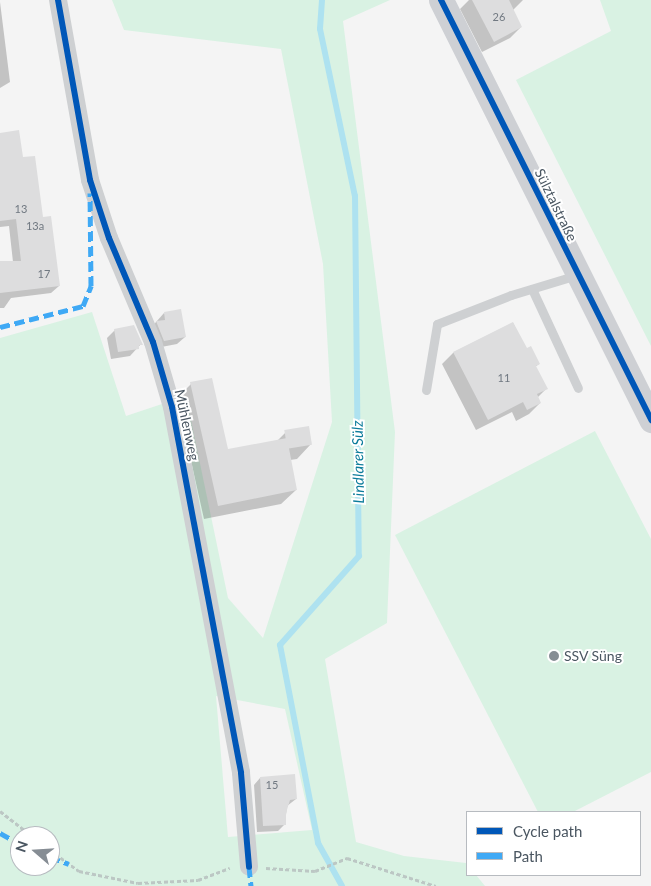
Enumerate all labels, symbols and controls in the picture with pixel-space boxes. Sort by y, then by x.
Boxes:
house number: 26 [493,10,505,24]
street label: Sülztalstraße [531,166,581,244]
house number: 13 [15,202,27,216]
house number: 13a [26,219,44,233]
house number: 17 [38,267,50,281]
house number: 11 [498,371,510,385]
street label: Mühlenweg [171,388,203,462]
water label: Lindlarer Sülz [348,420,368,504]
place label: SSV Süng [564,648,622,664]
marker: SSV Süng [548,650,560,662]
house number: 15 [266,778,278,792]
legend [466,811,641,876]
text: Cycle path [513,822,582,840]
north arrow [10,826,60,876]
text: N [11,838,31,854]
text: Path [513,847,543,865]

